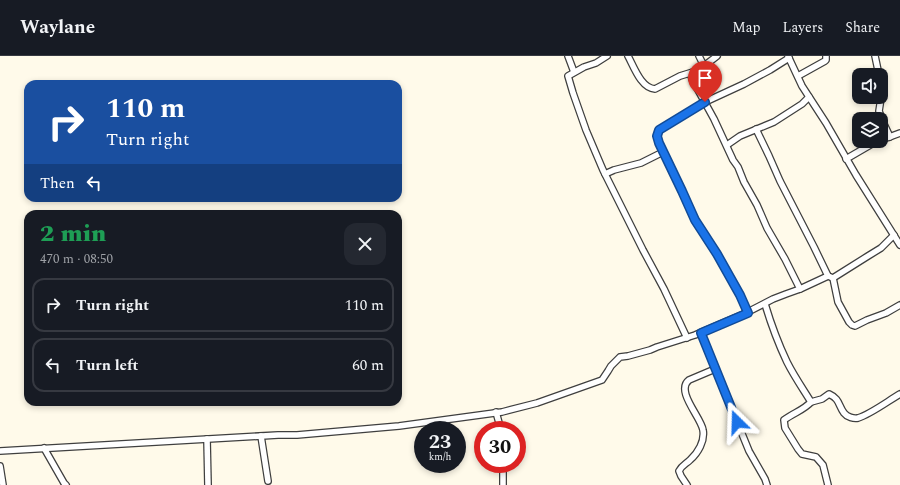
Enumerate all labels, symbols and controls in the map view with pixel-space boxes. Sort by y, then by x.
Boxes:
text: Waylane [20,13,95,42]
text: Map [732,17,761,38]
text: Layers [783,17,823,38]
text: Share [845,17,880,38]
pin [688,61,722,102]
icon: arrive [694,67,716,89]
map controls [852,68,888,148]
button: sound [852,68,888,104]
text: 110 m [106,87,185,130]
icon: right [40,96,92,148]
button: layers [852,112,888,148]
text: Turn right [106,126,189,153]
text: Then [40,172,75,195]
icon: left [83,172,105,194]
text: 2 min [40,216,106,252]
button: close [344,223,386,265]
text: 470 m · 08:50 [40,249,113,269]
icon: right [42,294,64,316]
text: Turn right [76,294,149,317]
text: 110 m [345,294,384,317]
icon: left [42,354,64,376]
text: Turn left [76,354,138,377]
text: 60 m [352,354,384,377]
position arrow [716,401,758,443]
speed limit sign: 30 [474,421,526,473]
text: 23 [429,427,451,457]
text: km/h [429,449,451,465]

